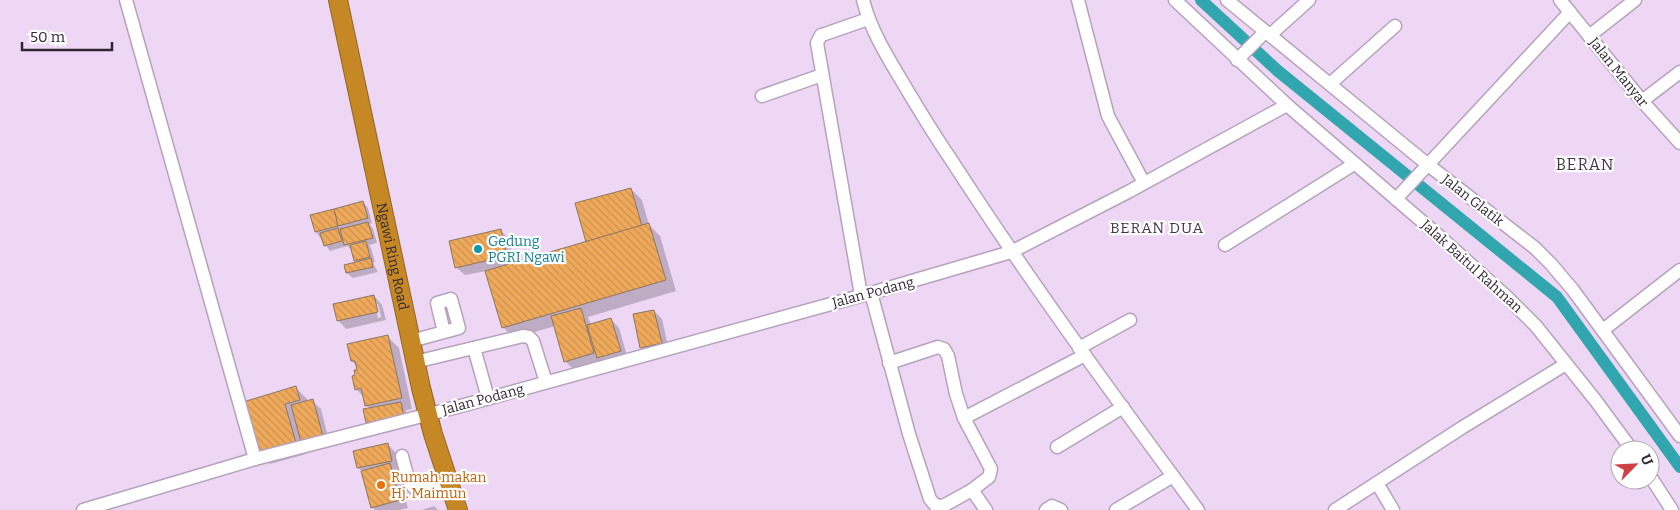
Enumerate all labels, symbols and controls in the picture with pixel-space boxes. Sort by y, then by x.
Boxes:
scale bar [22,20,112,52]
text: 50 m [30,28,66,46]
street label: Jalan Manyar [1585,33,1652,110]
district label: BERAN [1556,155,1614,174]
street label: Jalan Glatik [1438,170,1507,230]
street label: Ngawi Ring Road [373,201,412,312]
street label: Jalak Baitul Rahman [1417,216,1526,316]
district label: BERAN DUA [1110,219,1204,237]
place label: Gedung PGRI Ngawi [488,233,565,266]
marker: Gedung PGRI Ngawi [472,243,484,255]
street label: Jalan Podang [830,273,916,312]
street label: Jalan Podang [440,380,526,419]
north arrow [1610,440,1660,490]
text: U [1637,452,1657,469]
place label: Rumah makan Hj. Maimun [391,469,486,502]
marker: Rumah makan Hj. Maimun [375,479,387,491]

